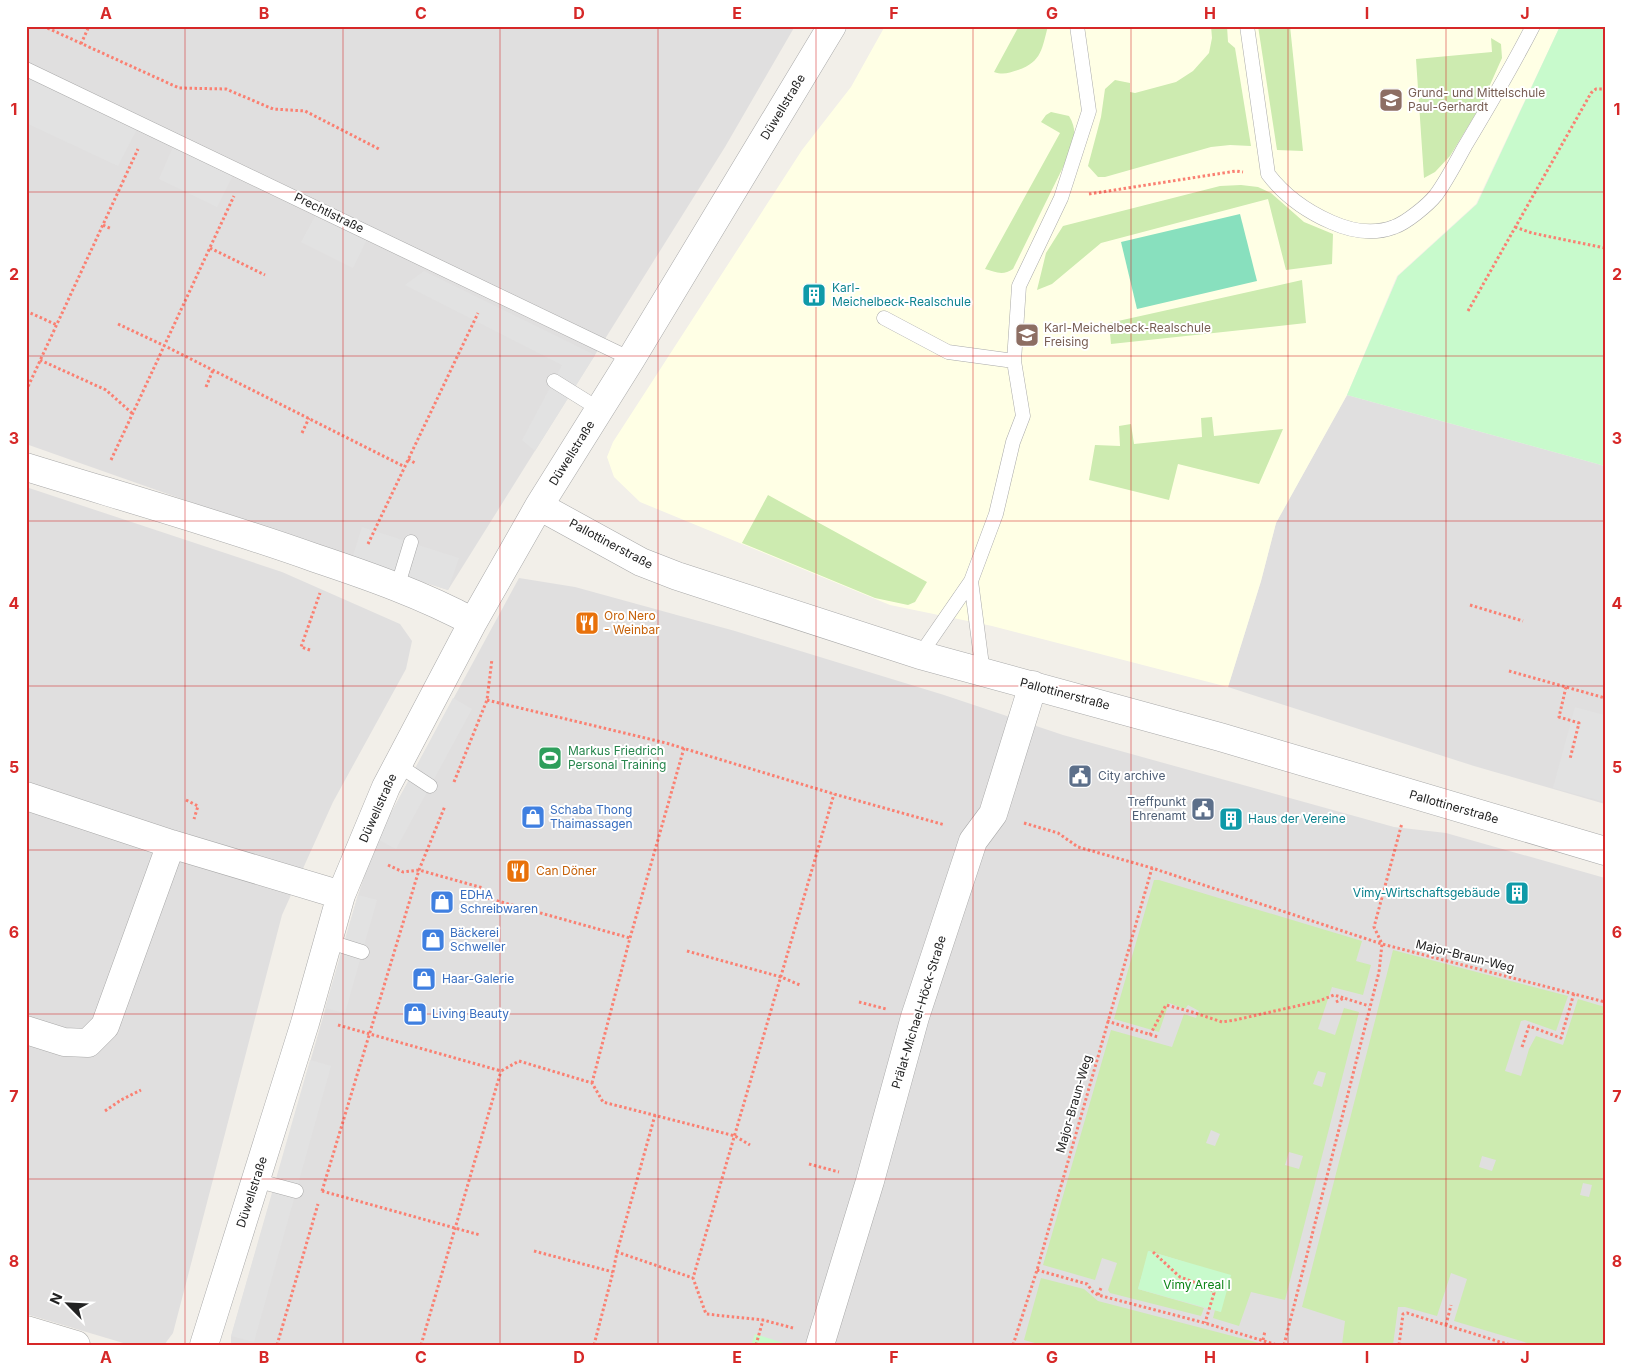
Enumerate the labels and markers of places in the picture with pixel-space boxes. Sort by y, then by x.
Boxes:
place label: Grund- und Mittelschule Paul-Gerhardt [1408,85,1545,114]
school or university icon: Grund- und Mittelschule Paul-Gerhardt [1378,87,1404,113]
place label: Karl- Meichelbeck-Realschule [832,280,971,309]
building icon: Karl- Meichelbeck-Realschule [801,282,827,308]
place label: Karl-Meichelbeck-Realschule Freising [1044,320,1211,349]
school or university icon: Karl-Meichelbeck-Realschule Freising [1014,322,1040,348]
place label: Oro Nero - Weinbar [604,608,660,637]
restaurant icon: Oro Nero - Weinbar [574,610,600,636]
place label: Markus Friedrich Personal Training [568,743,666,772]
sports icon: Markus Friedrich Personal Training [537,745,563,771]
public building icon: City archive [1067,763,1093,789]
place label: City archive [1098,768,1165,783]
place label: Treffpunkt Ehrenamt [1127,794,1186,823]
public building icon: Treffpunkt Ehrenamt [1190,796,1216,822]
place label: Schaba Thong Thaimassagen [550,802,633,831]
shop icon: Schaba Thong Thaimassagen [520,804,546,830]
building icon: Haus der Vereine [1218,806,1244,832]
place label: Haus der Vereine [1248,811,1346,826]
restaurant icon: Can Döner [505,858,531,884]
place label: Can Döner [536,863,597,878]
building icon: Vimy-Wirtschaftsgebäude [1504,880,1530,906]
place label: Vimy-Wirtschaftsgebäude [1353,885,1500,900]
place label: EDHA Schreibwaren [460,887,538,916]
shop icon: EDHA Schreibwaren [429,889,455,915]
place label: Bäckerei Schweller [450,925,506,954]
shop icon: Bäckerei Schweller [420,927,446,953]
shop icon: Haar-Galerie [411,966,437,992]
place label: Haar-Galerie [442,971,514,986]
shop icon: Living Beauty [402,1001,428,1027]
place label: Living Beauty [432,1006,509,1021]

